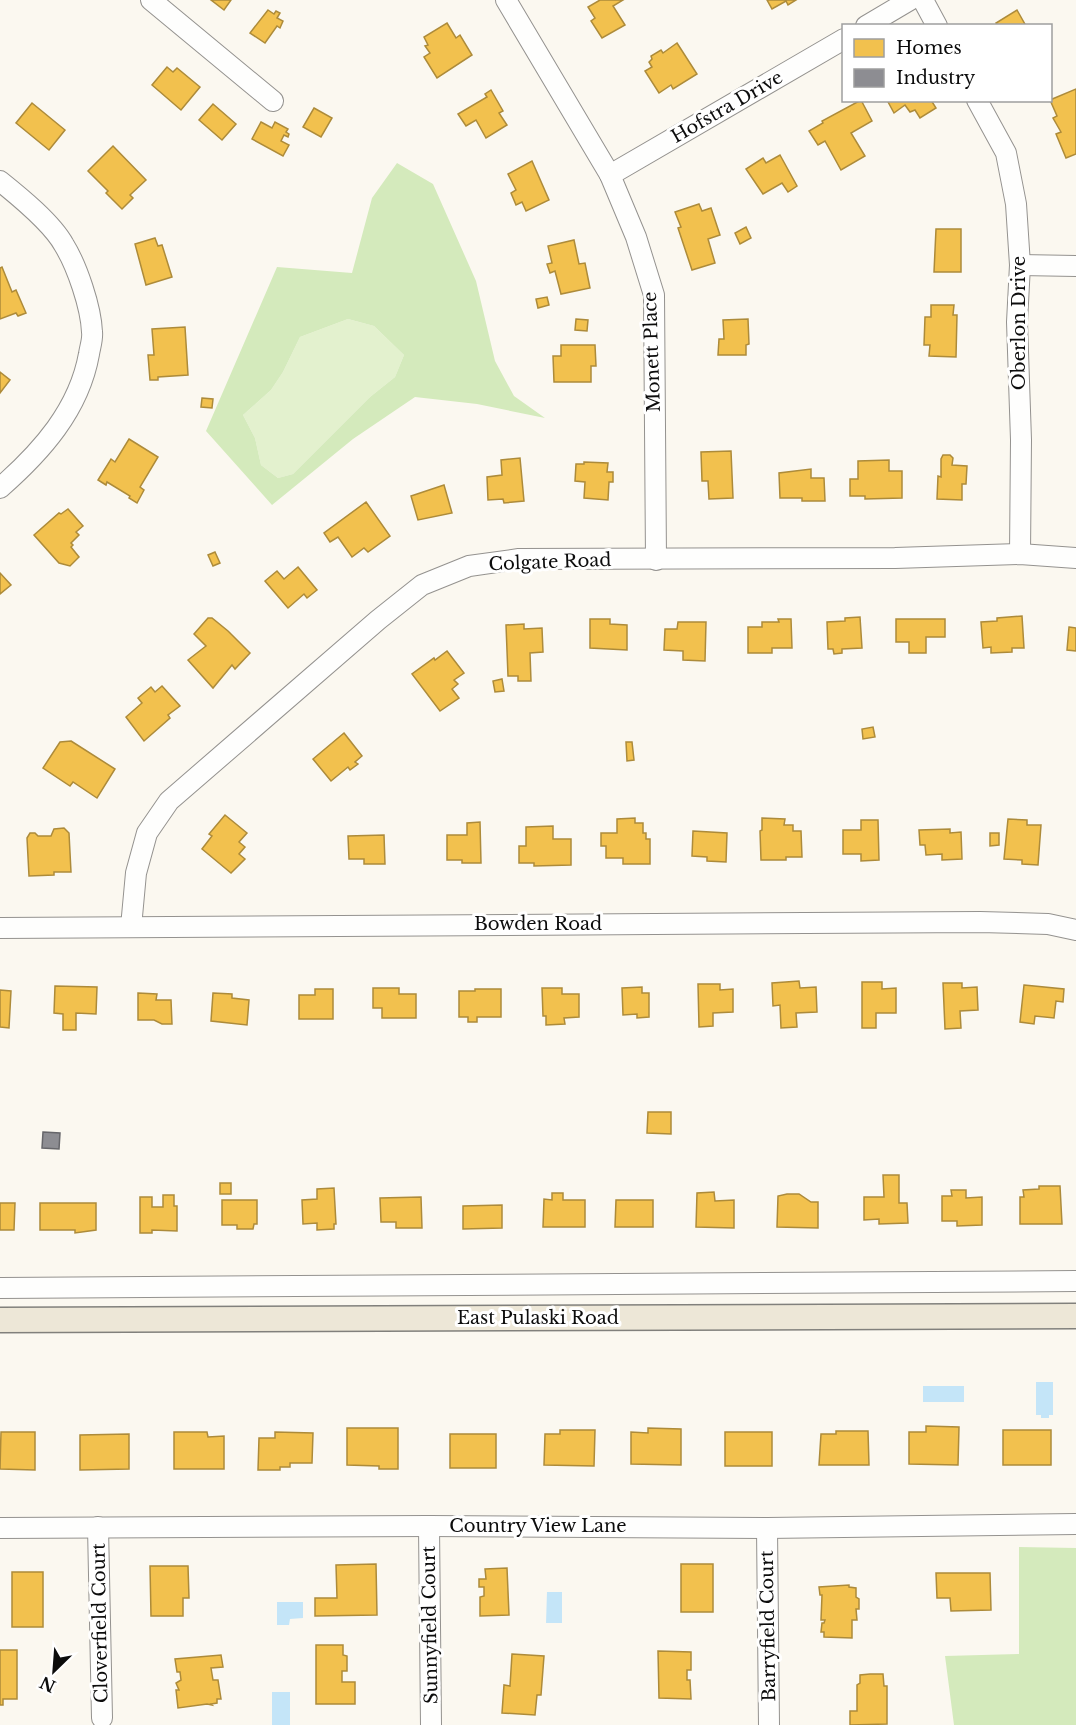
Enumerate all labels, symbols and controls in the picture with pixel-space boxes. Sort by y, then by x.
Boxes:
legend [842,24,1052,102]
text: Homes [896,37,962,59]
street label: Hofstra Drive [667,66,787,148]
text: Industry [896,67,976,89]
street label: Oberlon Drive [1008,256,1030,390]
street label: Monett Place [639,291,665,413]
street label: Colgate Road [488,549,612,575]
street label: Bowden Road [474,913,602,935]
street label: East Pulaski Road [457,1307,619,1329]
street label: Country View Lane [449,1515,627,1537]
street label: Cloverfield Court [88,1543,112,1703]
street label: Sunnyfield Court [418,1545,442,1704]
street label: Barryfield Court [756,1550,780,1702]
north arrow [24,1641,84,1701]
text: N [37,1672,59,1697]

